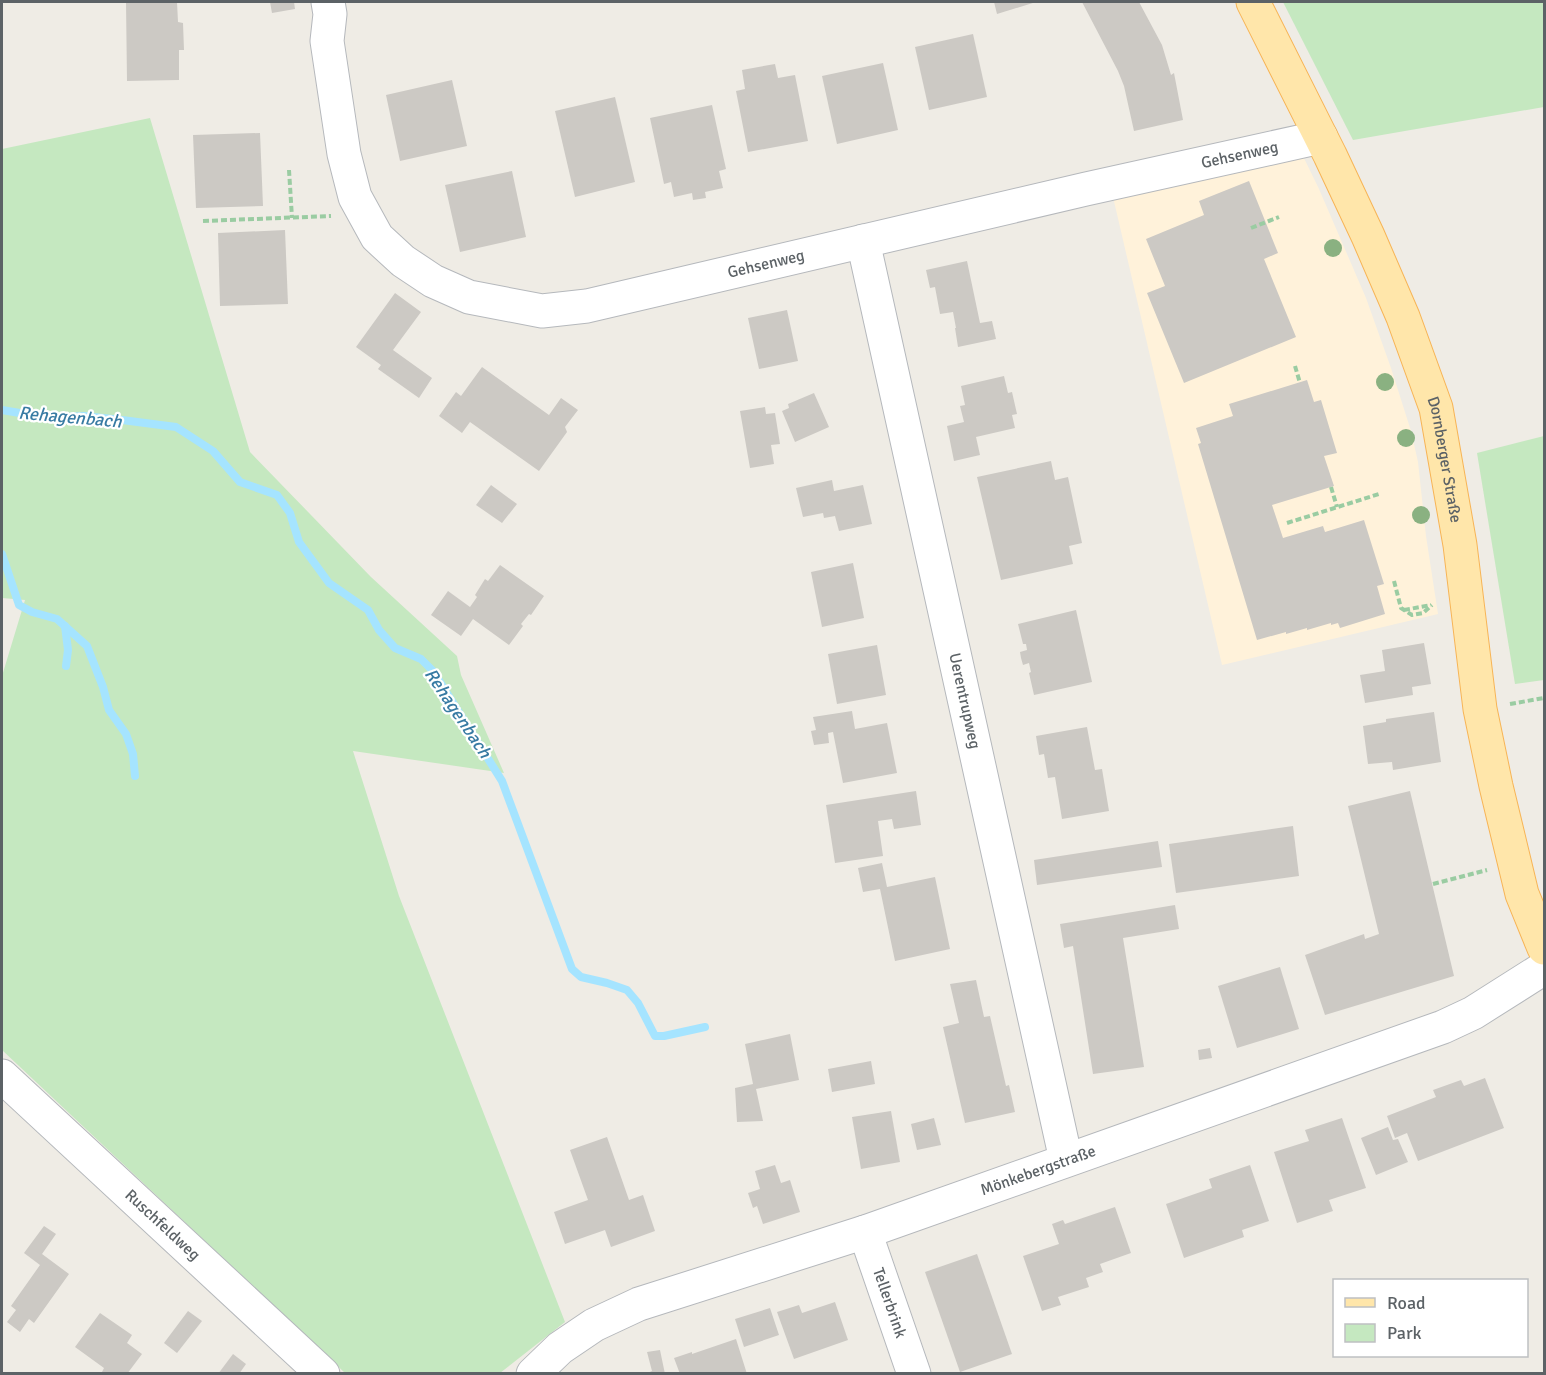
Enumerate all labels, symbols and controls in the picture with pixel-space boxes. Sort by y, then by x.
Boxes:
street label: Gehsenweg [1199,137,1280,173]
street label: Gehsenweg [726,245,806,283]
street label: Dornberger Straße [1423,394,1466,524]
water label: Rehagenbach [17,402,124,433]
street label: Uerentrupweg [944,651,985,751]
water label: Rehagenbach [420,664,497,763]
street label: Mönkebergstraße [978,1141,1098,1200]
street label: Ruschfeldweg [121,1185,204,1265]
street label: Tellerbrink [868,1265,911,1341]
legend [1333,1279,1528,1357]
text: Road [1387,1292,1426,1314]
text: Park [1387,1322,1422,1344]

